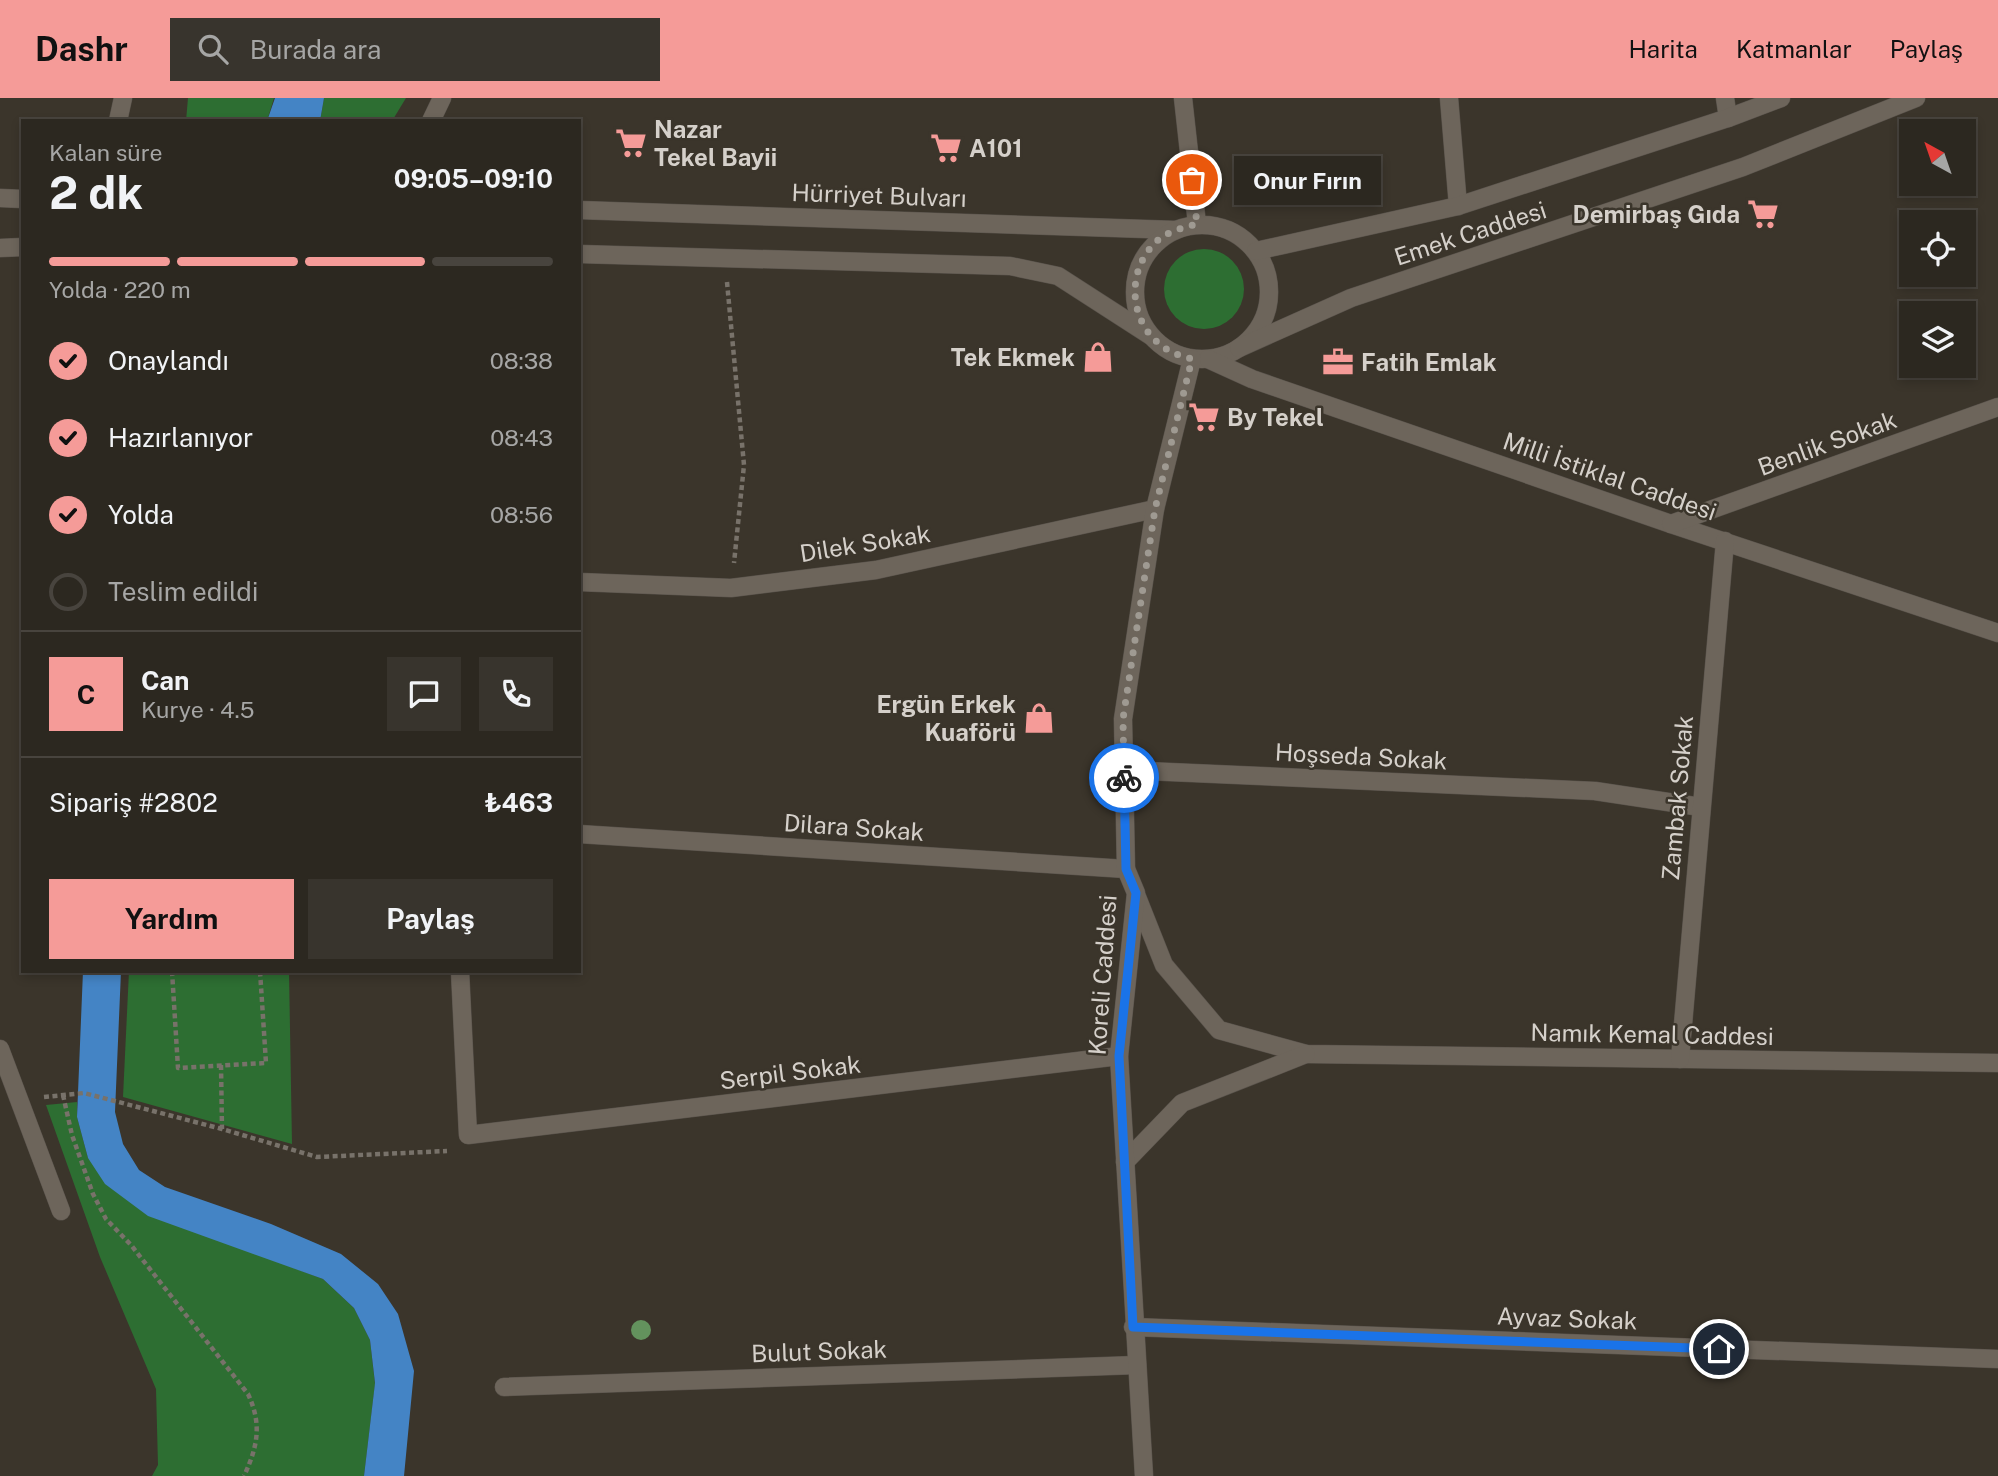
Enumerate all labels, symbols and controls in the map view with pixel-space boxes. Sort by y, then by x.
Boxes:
search box [170,18,660,81]
text: Dashr [35,30,128,68]
icon: search [194,30,232,68]
text: Burada ara [250,34,381,65]
text: Harita [1629,35,1698,63]
text: Katmanlar [1736,35,1852,63]
text: Paylaş [1890,35,1963,63]
place label: Nazar Tekel Bayii [654,115,777,171]
north arrow [1899,119,1976,196]
map controls [1899,119,1976,378]
supermarket icon: Nazar Tekel Bayii [614,126,648,160]
supermarket icon: A101 [929,131,963,165]
place label: A101 [969,134,1022,162]
text: Kalan süre [49,139,163,166]
pin [1162,150,1222,210]
callout: Onur Fırın [1234,155,1381,204]
icon: bag [1173,161,1211,199]
text: 09:05–09:10 [394,163,553,194]
text: 2 dk [49,165,143,219]
text: Onur Fırın [1253,167,1362,194]
street label: Hürriyet Bulvarı [791,178,967,212]
street label: Emek Caddesi [1391,195,1549,271]
supermarket icon: Demirbaş Gıda [1746,197,1780,231]
place label: Demirbaş Gıda [1572,200,1740,229]
button: locate [1899,210,1976,287]
text: Yolda · 220 m [49,276,191,303]
button: layers [1899,301,1976,378]
shop icon: Tek Ekmek [1081,340,1115,374]
icon: check [49,342,87,380]
place label: Tek Ekmek [951,343,1075,371]
text: Onaylandı [108,345,229,376]
office icon: Fatih Emlak [1321,345,1355,379]
text: 08:38 [490,347,553,374]
place label: Fatih Emlak [1361,348,1497,376]
supermarket icon: By Tekel [1187,400,1221,434]
place label: By Tekel [1227,403,1324,431]
street label: Benlik Sokak [1754,405,1900,481]
icon: check [49,419,87,457]
text: Hazırlanıyor [108,422,253,453]
text: 08:43 [490,424,553,451]
street label: Milli İstiklal Caddesi [1500,426,1720,526]
icon: check [49,496,87,534]
text: Yolda [108,499,174,530]
text: 08:56 [490,501,553,528]
street label: Dilek Sokak [798,519,932,567]
text: Teslim edildi [108,576,258,607]
button: chat [387,657,461,731]
button: phone [479,657,553,731]
text: Can [141,665,189,696]
text: C [77,679,95,710]
place label: Ergün Erkek Kuaförü [876,690,1016,746]
text: Kurye · 4.5 [141,696,254,723]
shop icon: Ergün Erkek Kuaförü [1022,701,1056,735]
street label: Zambak Sokak [1656,714,1698,882]
street label: Hoşseda Sokak [1274,738,1448,774]
courier [1089,743,1159,813]
icon: bike [1105,759,1143,797]
text: Sipariş #2802 [49,787,218,818]
text: ₺463 [485,787,553,818]
street label: Dilara Sokak [783,808,925,846]
button: Yardım [49,879,294,959]
button: Paylaş [308,879,553,959]
street label: Koreli Caddesi [1082,894,1122,1056]
street label: Namık Kemal Caddesi [1530,1018,1774,1050]
street label: Serpil Sokak [718,1049,862,1095]
street label: Ayvaz Sokak [1496,1302,1638,1334]
pin [1689,1319,1749,1379]
icon: home [1700,1330,1738,1368]
street label: Bulut Sokak [751,1335,887,1367]

